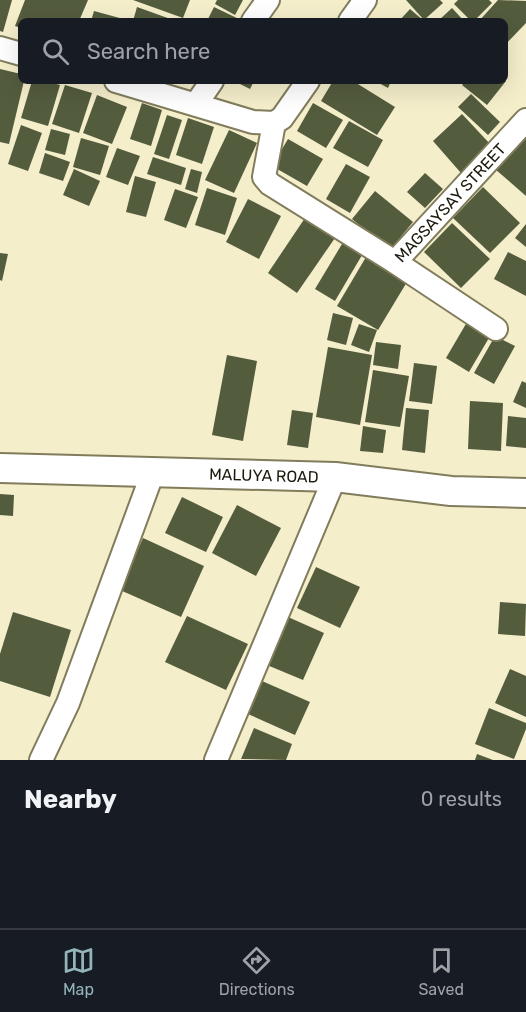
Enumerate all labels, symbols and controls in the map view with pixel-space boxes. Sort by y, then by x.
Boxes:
search box [18,18,508,84]
icon: search [39,35,72,68]
text: Search here [87,38,210,65]
street label: MAGSAYSAY STREET [390,139,509,266]
street label: MALUYA ROAD [209,464,319,486]
text: Nearby [24,784,117,815]
text: 0 results [421,787,502,811]
tab: Map [62,944,95,999]
tab: Directions [219,944,295,999]
tab: Saved [418,944,464,999]

